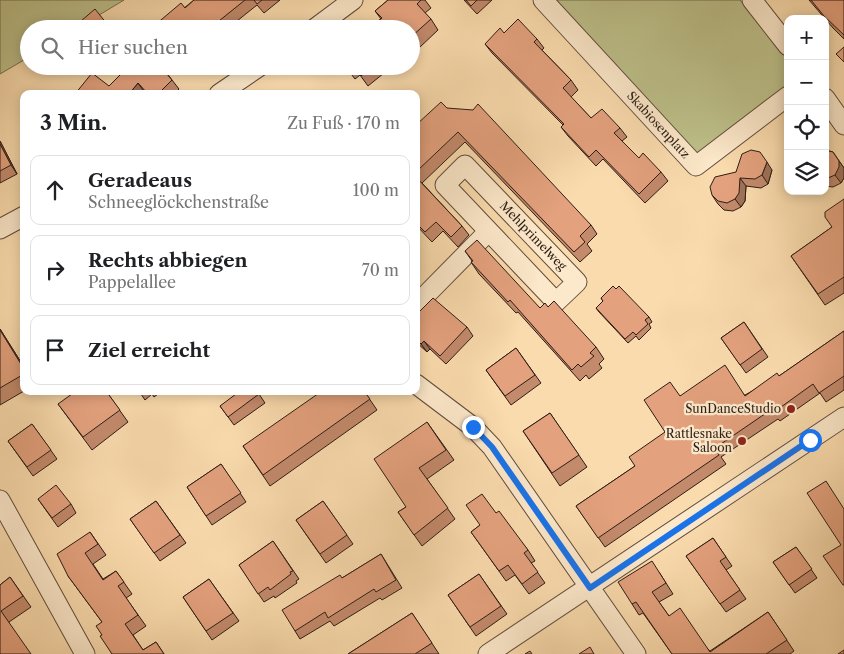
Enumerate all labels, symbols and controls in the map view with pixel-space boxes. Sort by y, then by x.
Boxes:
map controls [784,15,829,195]
button: + [784,15,829,60]
search box [20,20,420,75]
icon: search [38,34,66,62]
text: Hier suchen [78,36,188,59]
button: − [784,60,829,105]
street label: Skabiosenplatz [624,88,693,161]
button: locate [784,105,829,150]
text: 3 Min. [40,110,107,135]
text: Zu Fuß · 170 m [287,113,400,133]
button: layers [784,150,829,195]
text: Geradeaus [88,169,192,192]
icon: ahead [41,176,69,204]
text: 100 m [353,180,399,200]
text: Schneeglöckchenstraße [88,192,269,212]
street label: Mehlprimelweg [497,198,570,274]
text: Rechts abbiegen [88,249,248,272]
icon: right [41,256,69,284]
text: 70 m [362,260,399,280]
text: Pappelallee [88,272,176,292]
icon: arrive [41,336,69,364]
text: Ziel erreicht [88,339,210,362]
place label: SunDanceStudio [685,401,781,416]
marker: SunDanceStudio [785,403,797,415]
route end [462,416,485,439]
place label: Rattlesnake Saloon [666,426,732,455]
route start [799,429,822,452]
marker: Rattlesnake Saloon [736,435,748,447]

